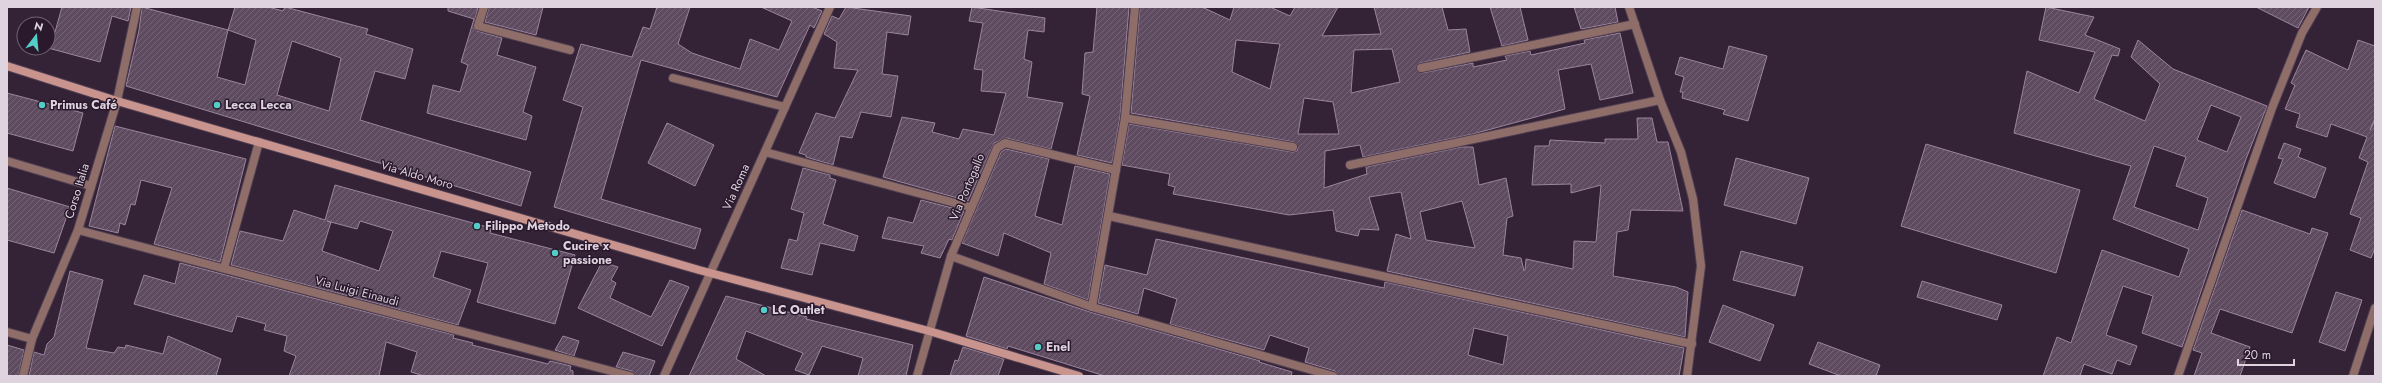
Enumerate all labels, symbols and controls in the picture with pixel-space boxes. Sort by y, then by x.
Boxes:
north arrow [16,16,56,56]
text: N [32,17,45,35]
place label: Primus Café [50,96,117,114]
place label: Lecca Lecca [225,96,292,114]
marker: Primus Café [37,100,47,110]
marker: Lecca Lecca [212,100,222,110]
street label: Via Portogallo [945,150,989,223]
street label: Via Aldo Moro [379,156,456,194]
street label: Corso Italia [60,161,94,221]
street label: Via Roma [718,161,754,213]
place label: Filippo Metodo [485,217,570,235]
marker: Filippo Metodo [472,221,482,231]
place label: Cucire x passione [563,237,612,269]
marker: Cucire x passione [550,248,560,258]
street label: Via Luigi Einaudi [313,271,401,311]
place label: LC Outlet [772,301,825,319]
marker: LC Outlet [759,305,769,315]
place label: Enel [1046,338,1070,356]
scale bar [2238,341,2294,367]
marker: Enel [1033,342,1043,352]
text: 20 m [2244,346,2271,364]

